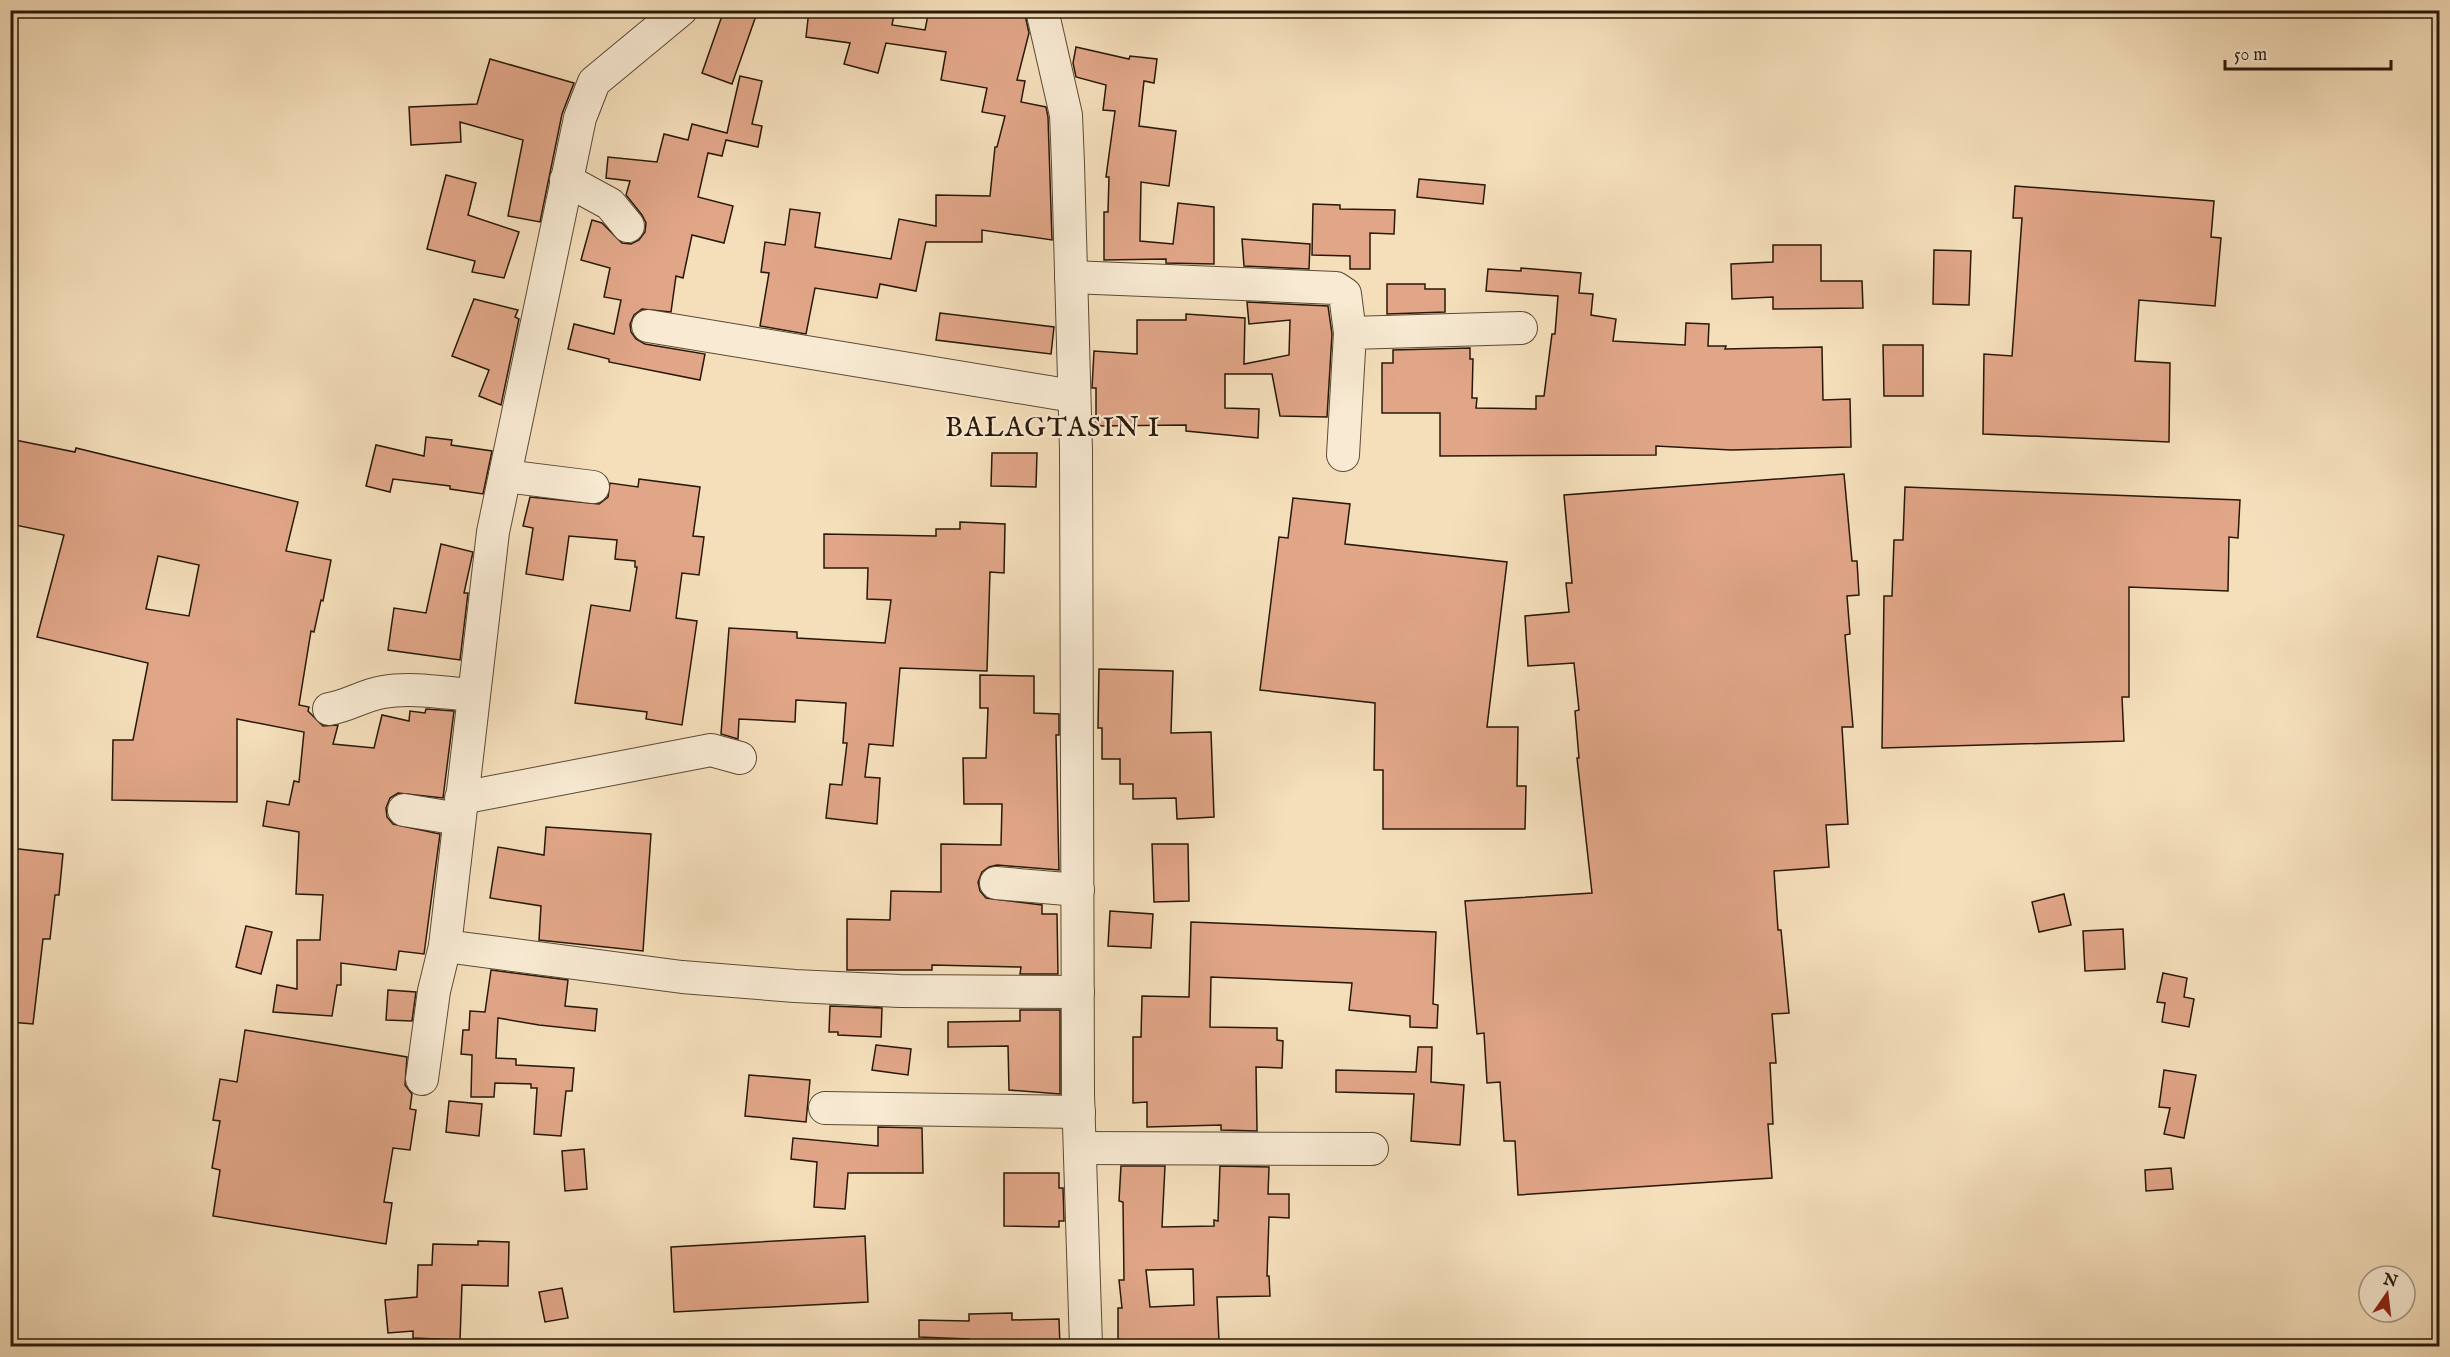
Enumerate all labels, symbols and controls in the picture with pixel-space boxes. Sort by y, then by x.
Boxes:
scale bar [2225,33,2392,71]
text: 50 m [2234,44,2267,67]
district label: BALAGTASIN I [945,412,1161,446]
north arrow [2357,1264,2417,1324]
text: N [2380,1270,2399,1293]

